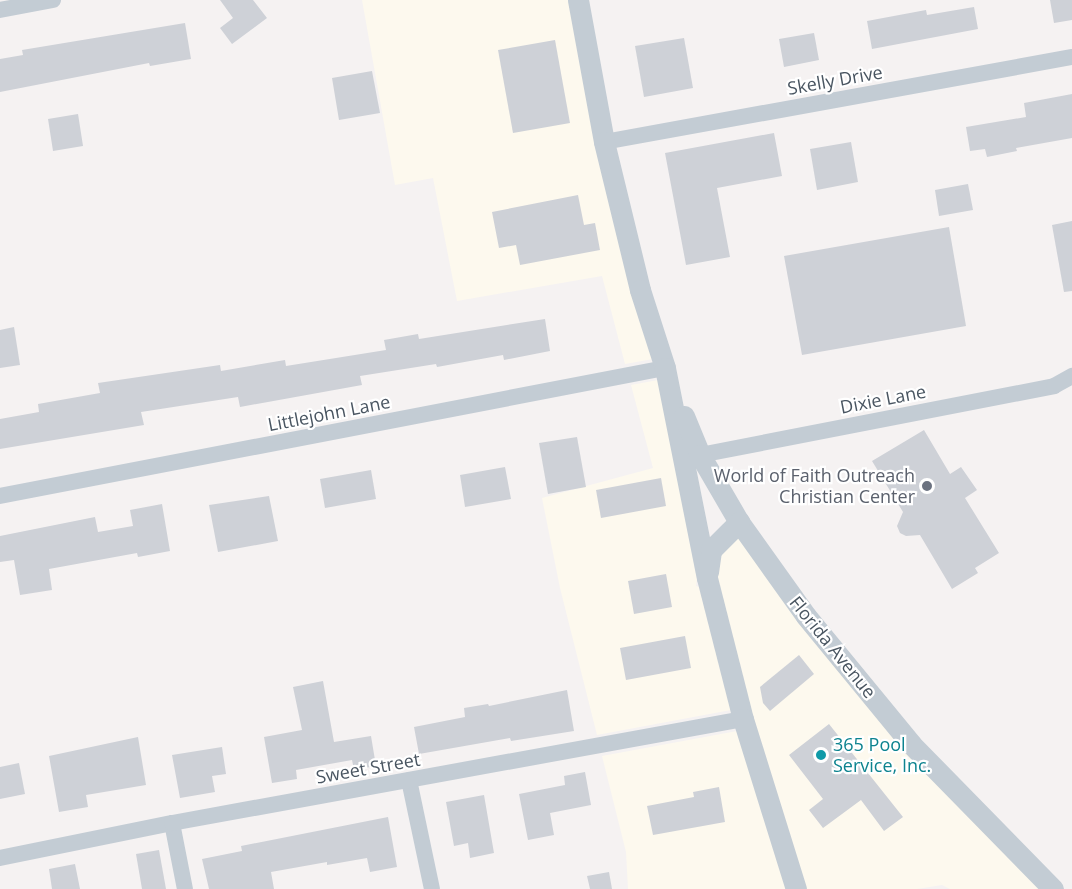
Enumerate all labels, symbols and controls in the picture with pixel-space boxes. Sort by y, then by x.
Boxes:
street label: Skelly Drive [786,61,884,99]
street label: Dixie Lane [838,380,928,418]
street label: Littlejohn Lane [266,391,392,435]
place label: World of Faith Outreach Christian Center [714,465,915,508]
marker: World of Faith Outreach Christian Center [920,479,934,493]
street label: Florida Avenue [785,592,881,702]
place label: 365 Pool Service, Inc. [833,734,931,777]
street label: Sweet Street [314,748,422,788]
marker: 365 Pool Service, Inc. [814,748,828,762]

